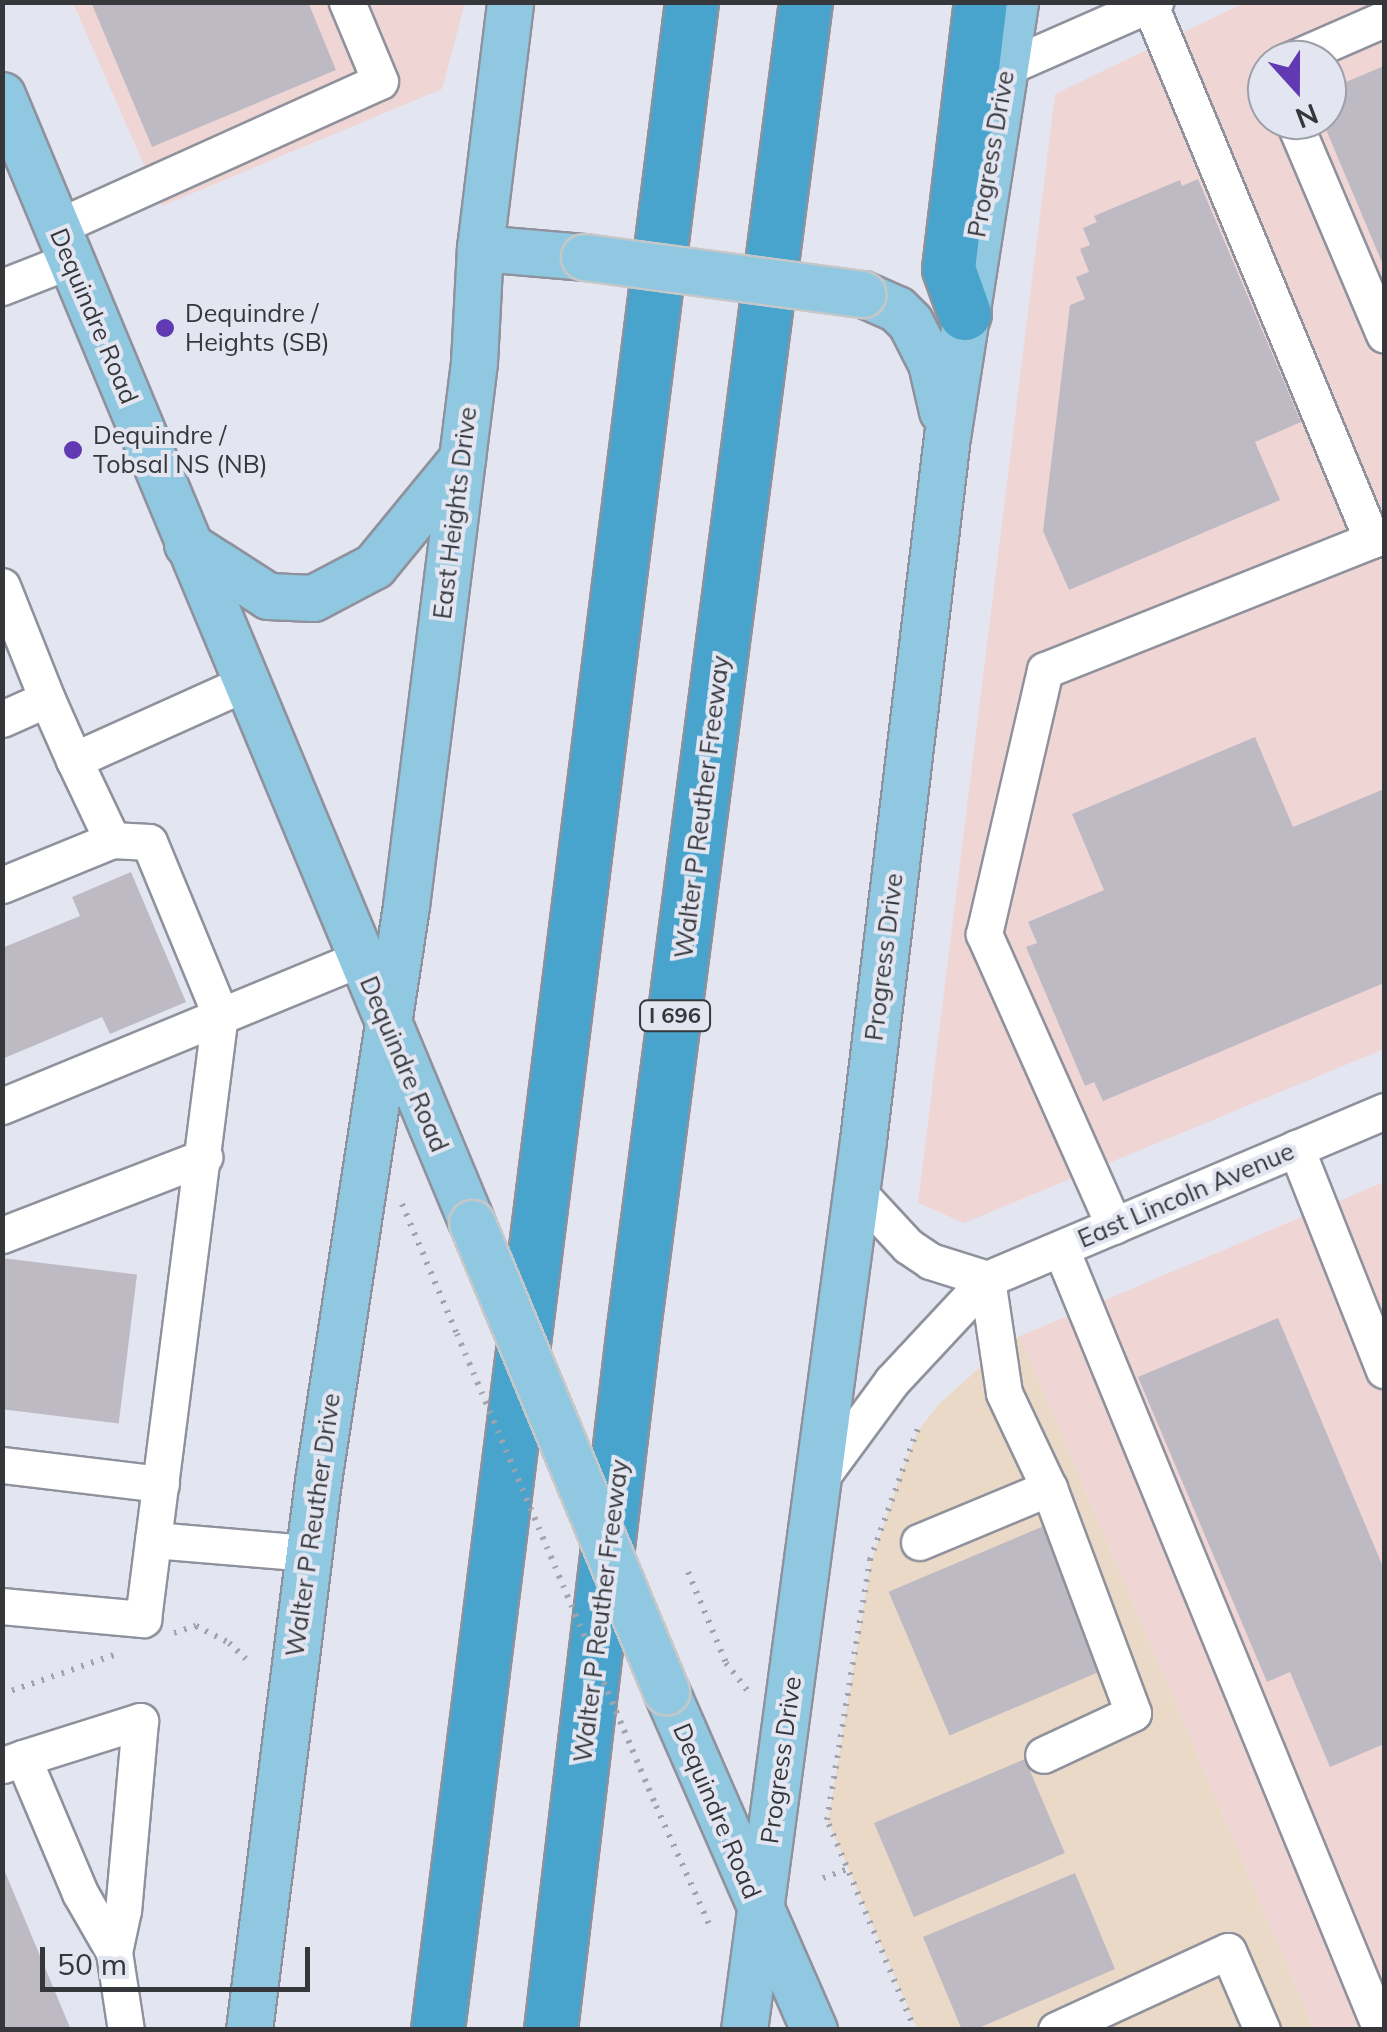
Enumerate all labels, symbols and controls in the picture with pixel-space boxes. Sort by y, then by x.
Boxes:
north arrow [1247,40,1347,140]
street label: Progress Drive [962,68,1020,240]
text: N [1291,96,1323,137]
street label: Dequindre Road [44,224,144,408]
place label: Dequindre / Heights (SB) [185,299,330,358]
marker: Dequindre / Heights (SB) [154,317,176,339]
street label: East Heights Drive [427,405,483,621]
place label: Dequindre / Tobsal NS (NB) [93,421,268,480]
marker: Dequindre / Tobsal NS (NB) [62,439,84,461]
street label: Walter P Reuther Freeway [669,654,735,960]
street label: Progress Drive [859,872,909,1042]
street label: Dequindre Road [354,972,454,1156]
road number: I 696 [638,999,712,1033]
street label: East Lincoln Avenue [1073,1136,1299,1254]
street label: Walter P Reuther Drive [280,1391,346,1659]
street label: Walter P Reuther Freeway [568,1458,634,1764]
street label: Progress Drive [754,1674,808,1846]
street label: Dequindre Road [667,1719,767,1903]
scale bar [45,1927,315,1989]
text: 50 m [57,1945,127,1983]

